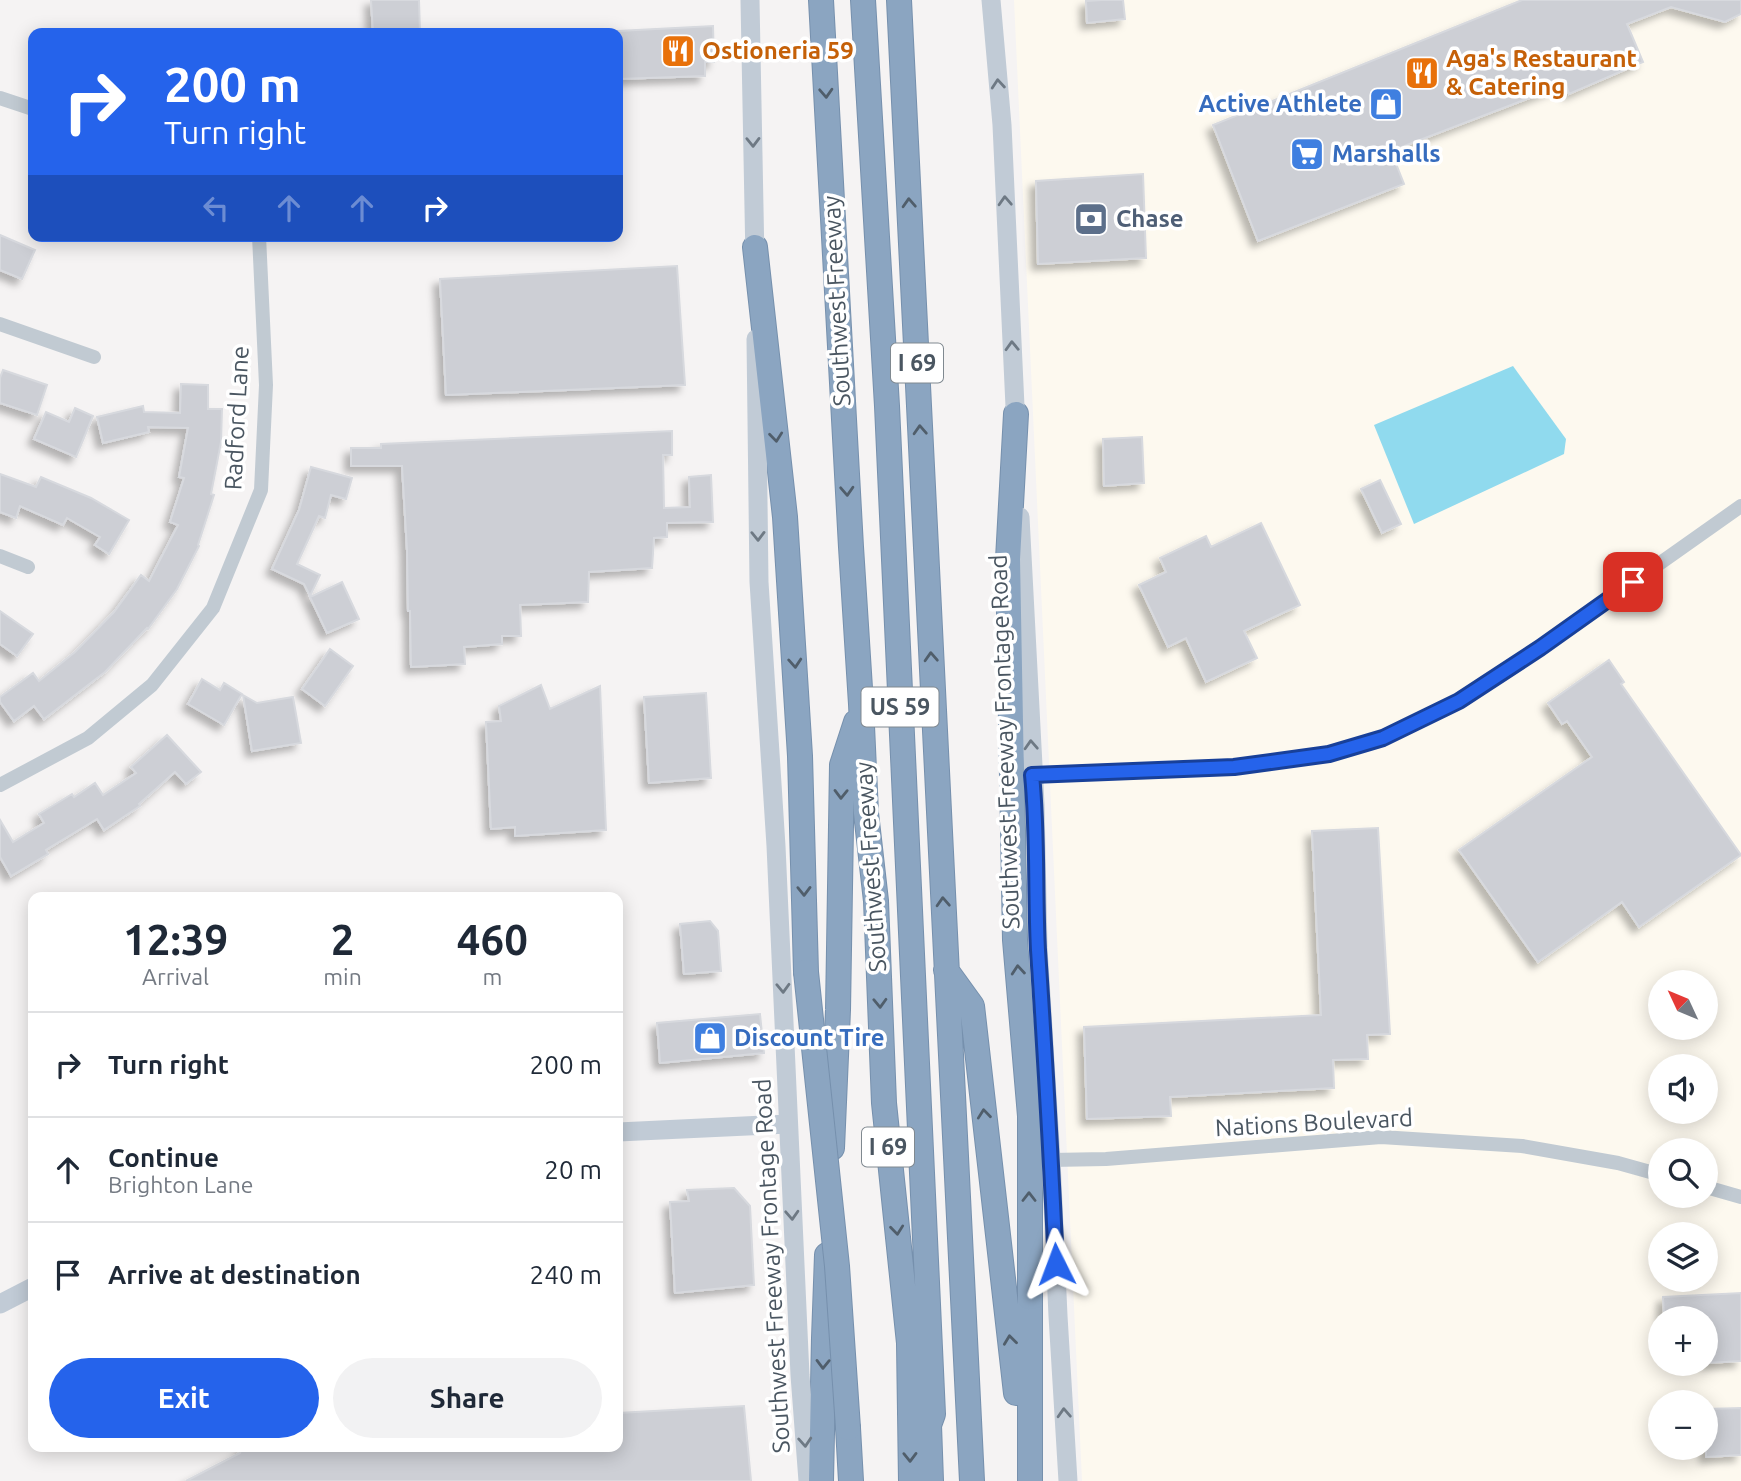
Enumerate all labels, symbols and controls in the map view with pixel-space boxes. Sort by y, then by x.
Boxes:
restaurant icon: Ostioneria 59 [659,32,697,70]
place label: Ostioneria 59 [702,37,854,64]
place label: Aga's Restaurant & Catering [1446,45,1637,100]
restaurant icon: Aga's Restaurant & Catering [1403,54,1441,92]
icon: right [49,56,140,147]
text: 200 m [164,56,301,111]
one-way arrow [991,78,1006,89]
shop icon: Active Athlete [1367,85,1405,123]
one-way arrow [818,87,833,98]
place label: Active Athlete [1199,90,1362,117]
text: Turn right [164,114,306,150]
supermarket icon: Marshalls [1288,135,1326,173]
one-way arrow [745,136,760,147]
place label: Marshalls [1332,140,1441,167]
icon: left [197,189,235,227]
icon: ahead [270,189,308,227]
icon: ahead [343,189,381,227]
icon: right [416,189,454,227]
street label: Southwest Freeway [817,195,856,407]
one-way arrow [998,195,1013,206]
one-way arrow [902,197,917,208]
bank icon: Chase [1072,200,1110,238]
place label: Chase [1116,205,1184,232]
one-way arrow [1004,340,1019,351]
road number: I 69 [891,344,943,382]
street label: Radford Lane [219,345,254,491]
one-way arrow [913,424,928,435]
one-way arrow [768,432,783,443]
one-way arrow [840,486,855,497]
one-way arrow [751,531,766,542]
pin [1603,552,1663,612]
street label: Southwest Freeway Frontage Road [984,554,1025,930]
icon: arrive [1614,563,1652,601]
one-way arrow [924,651,939,662]
one-way arrow [787,658,802,669]
road number: US 59 [862,688,939,726]
one-way arrow [1023,740,1038,751]
street label: Southwest Freeway [850,760,891,973]
one-way arrow [834,789,849,800]
one-way arrow [796,886,812,896]
one-way arrow [936,896,951,907]
text: 12:39 [123,916,228,963]
text: 2 [331,916,354,963]
text: 460 [457,916,528,963]
text: Arrival [142,964,209,989]
text: min [323,964,362,989]
text: m [482,964,502,989]
one-way arrow [1011,964,1026,975]
north arrow [1648,970,1718,1040]
map controls [1648,970,1718,1460]
one-way arrow [775,983,790,994]
one-way arrow [872,998,888,1009]
shop icon: Discount Tire [691,1019,729,1057]
place label: Discount Tire [734,1024,885,1051]
icon: right [49,1046,87,1084]
text: Turn right [108,1050,229,1079]
text: 200 m [530,1050,602,1079]
button: sound [1648,1054,1718,1124]
street label: Southwest Freeway Frontage Road [748,1078,795,1454]
street label: Nations Boulevard [1214,1104,1414,1141]
one-way arrow [977,1108,992,1119]
road number: I 69 [862,1128,914,1166]
button: search [1648,1138,1718,1208]
text: Continue [108,1143,219,1172]
icon: ahead [49,1151,87,1189]
text: 20 m [544,1155,602,1184]
text: Brighton Lane [108,1172,254,1197]
one-way arrow [1021,1191,1037,1201]
one-way arrow [785,1210,800,1221]
button: layers [1648,1222,1718,1292]
one-way arrow [889,1225,904,1236]
position arrow [1019,1227,1093,1301]
icon: arrive [49,1256,87,1294]
text: Arrive at destination [108,1260,361,1289]
text: 240 m [530,1260,602,1289]
button: + [1648,1306,1718,1376]
one-way arrow [1002,1334,1017,1346]
button: Exit [49,1358,319,1438]
button: Share [333,1358,602,1438]
one-way arrow [816,1359,831,1370]
button: − [1648,1390,1718,1460]
one-way arrow [1056,1407,1071,1418]
one-way arrow [797,1437,812,1448]
one-way arrow [903,1452,918,1463]

